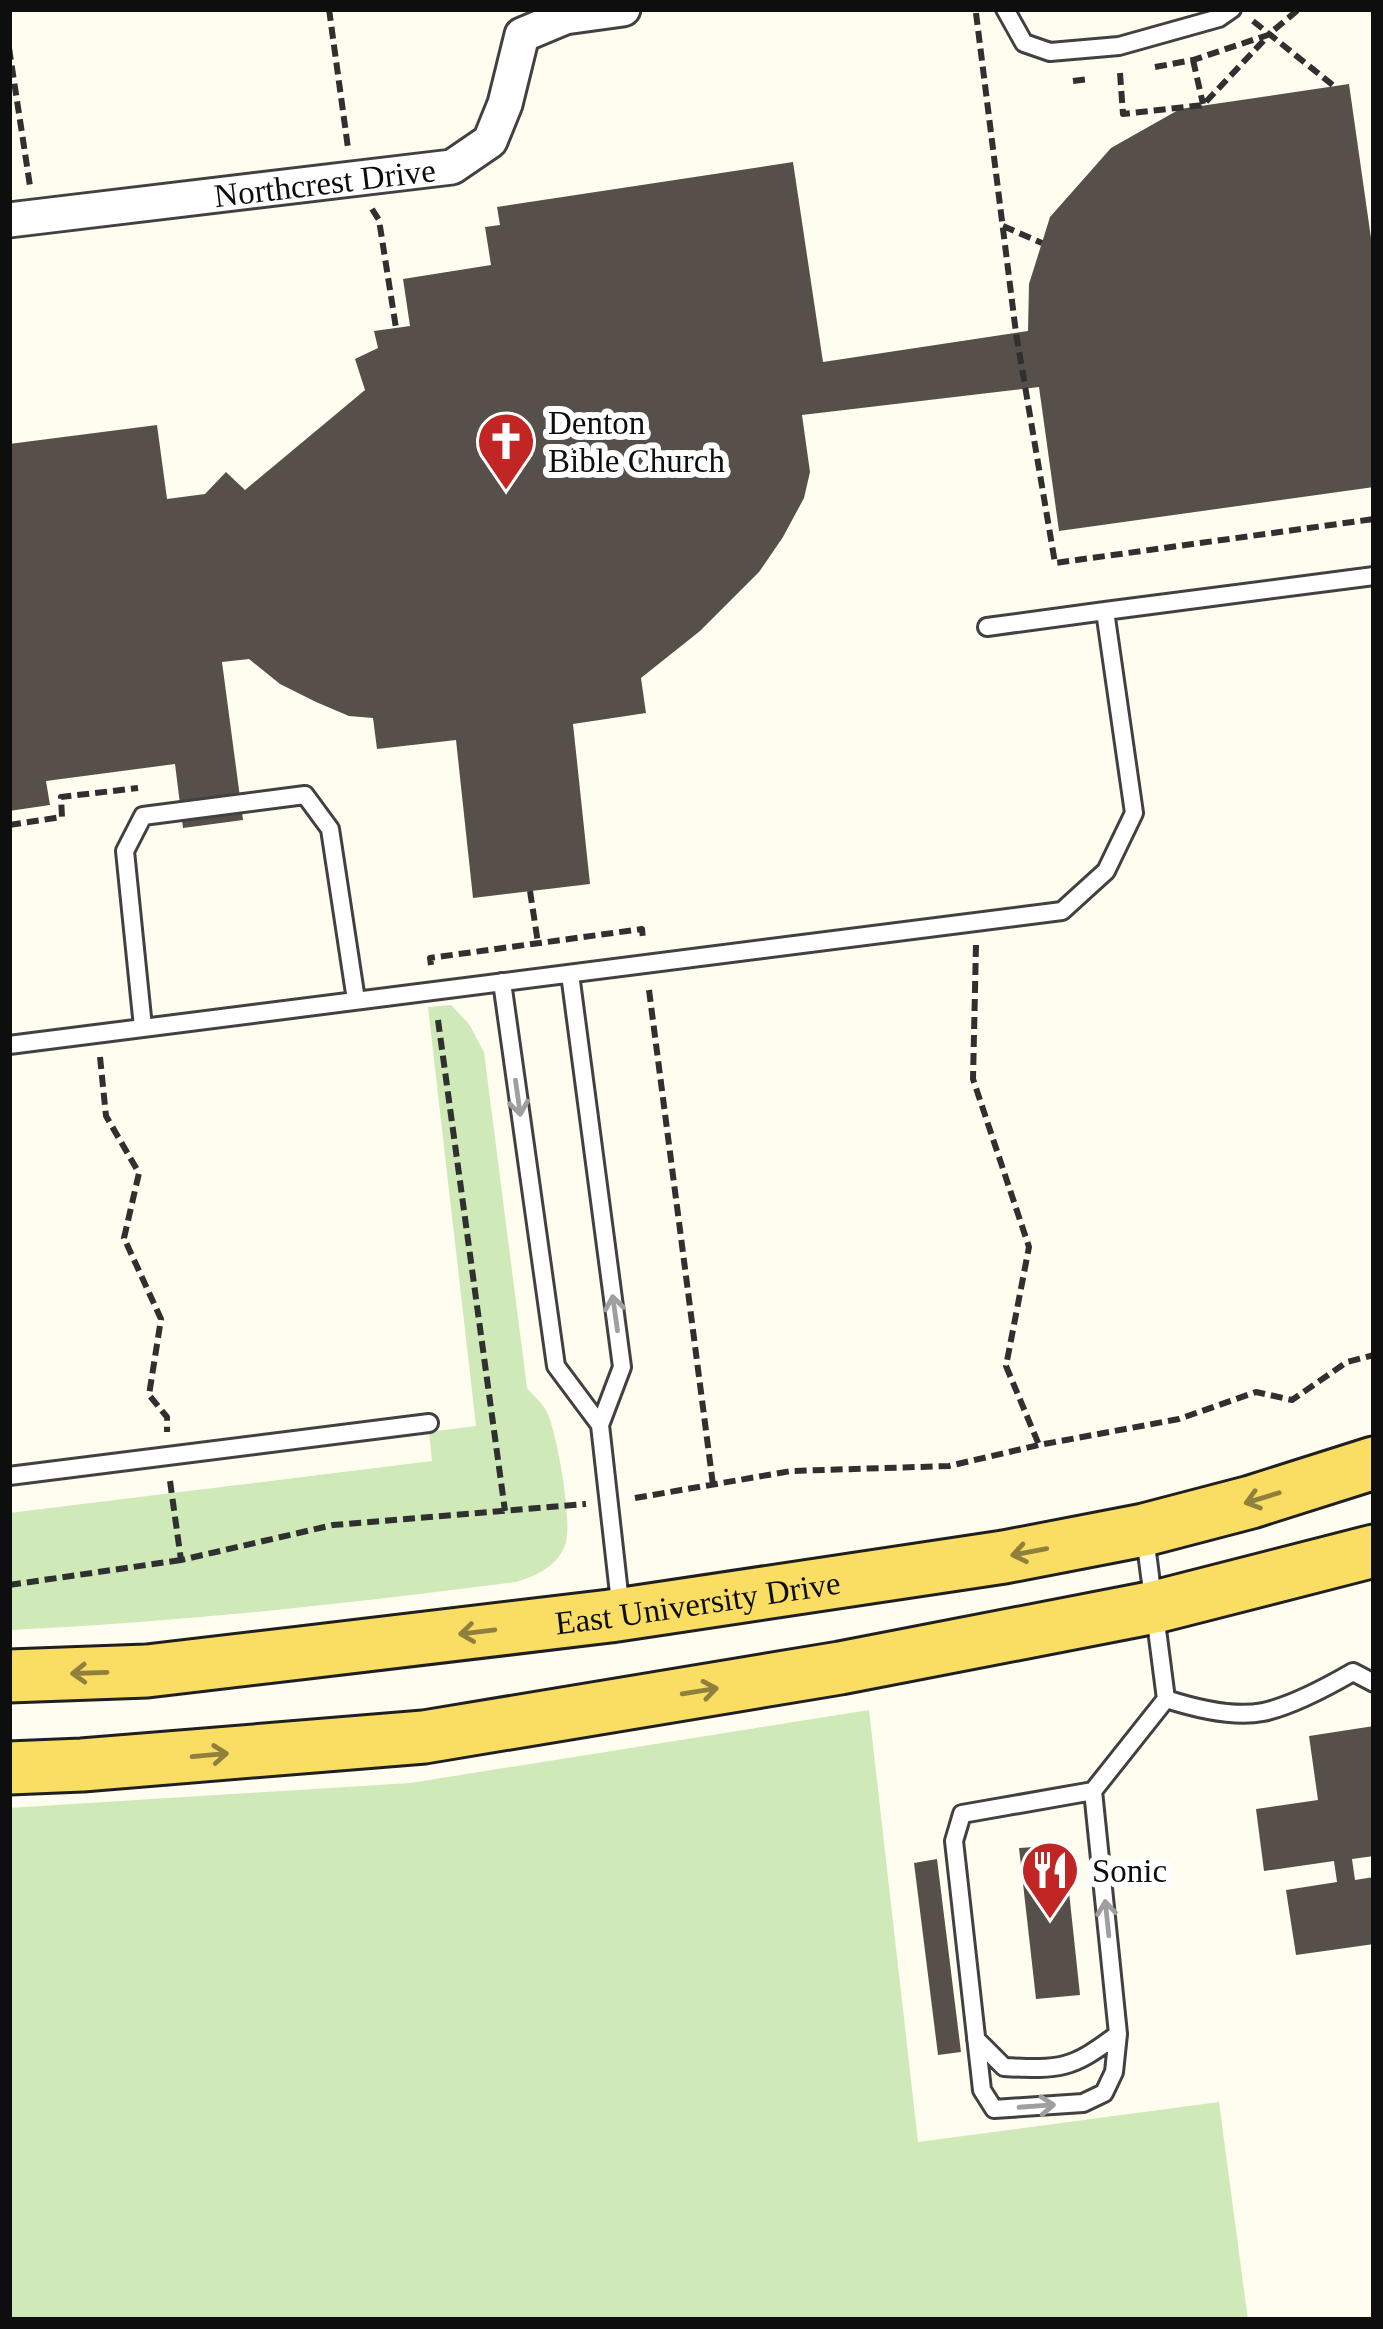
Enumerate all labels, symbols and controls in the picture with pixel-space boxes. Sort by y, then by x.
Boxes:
street label: Northcrest Drive [212,152,438,214]
place label: Denton Bible Church [548,405,725,479]
church icon: Denton Bible Church [475,410,537,492]
one-way arrow [507,1078,530,1117]
one-way arrow [603,1294,626,1333]
one-way arrow [1244,1488,1282,1510]
one-way arrow [1010,1542,1049,1564]
street label: East University Drive [553,1565,843,1641]
one-way arrow [458,1621,497,1643]
one-way arrow [70,1662,109,1685]
one-way arrow [680,1678,719,1701]
one-way arrow [189,1743,228,1766]
restaurant icon: Sonic [1019,1839,1081,1921]
place label: Sonic [1092,1853,1167,1889]
one-way arrow [1096,1899,1118,1938]
one-way arrow [1017,2095,1056,2118]

